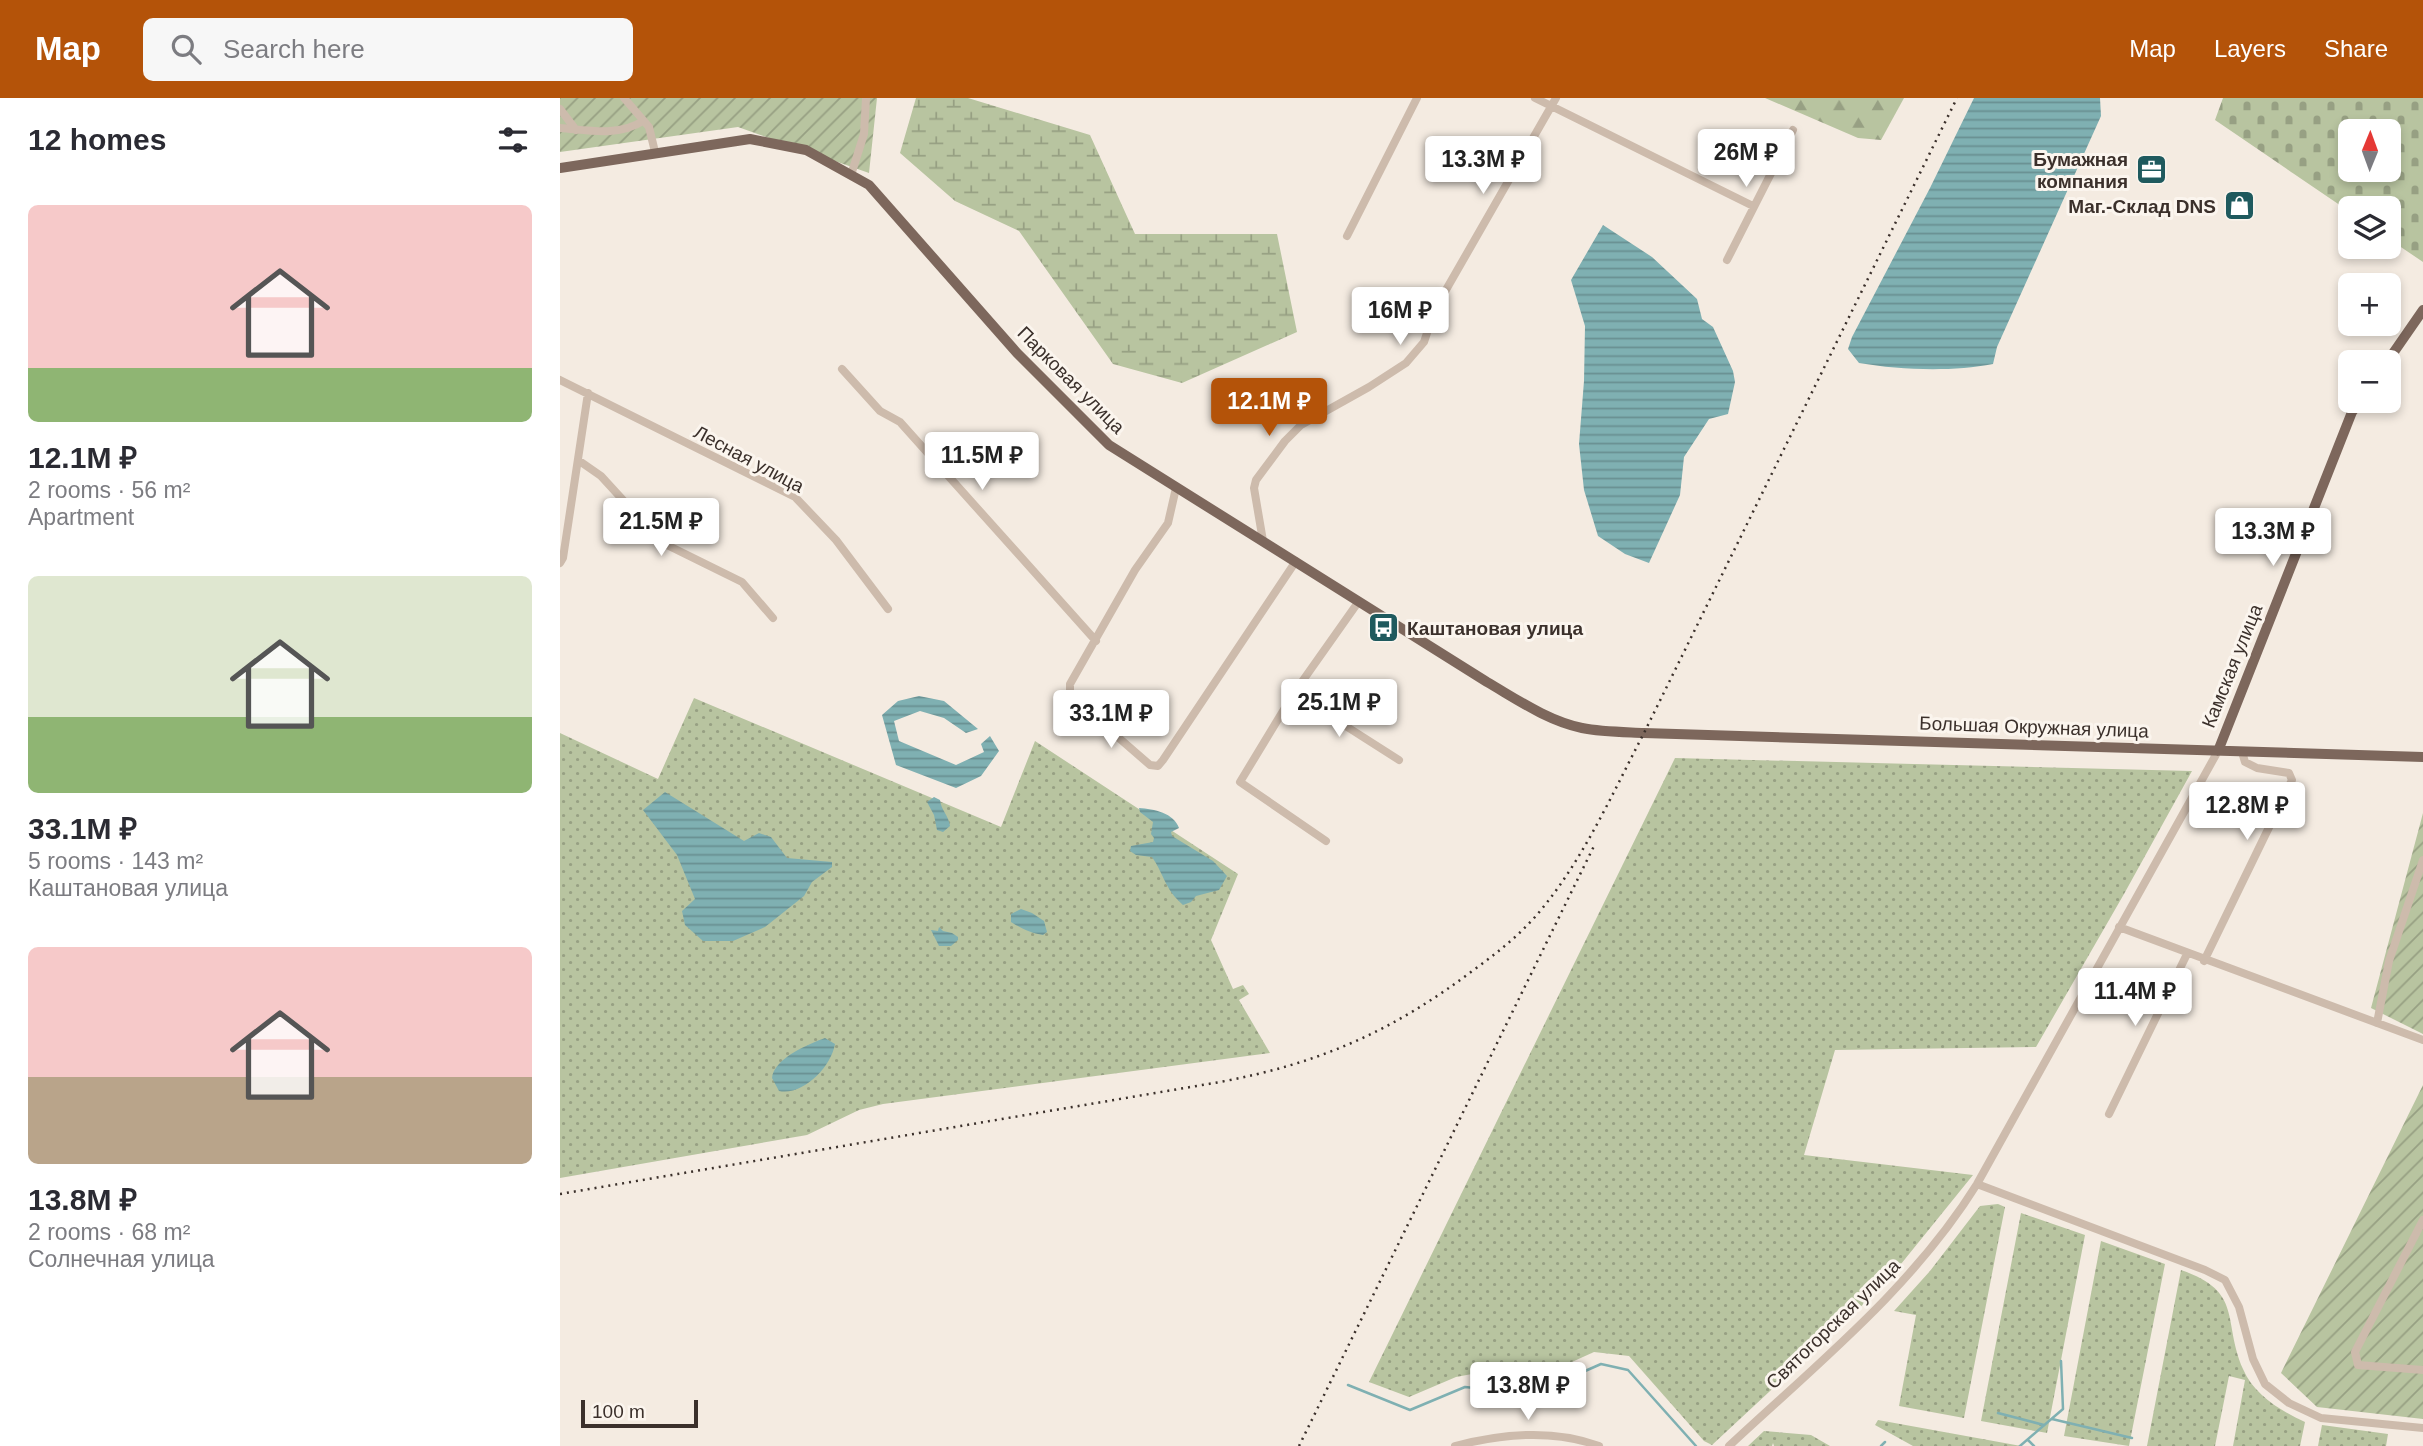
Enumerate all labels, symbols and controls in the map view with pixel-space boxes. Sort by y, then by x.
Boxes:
search box [143,18,633,81]
text: Map [35,30,101,67]
icon: search [167,30,205,68]
text: Search here [223,34,365,64]
text: Map [2129,35,2176,62]
text: Layers [2214,35,2286,62]
text: Share [2324,35,2388,62]
north arrow [2338,119,2401,182]
map controls [2338,119,2401,413]
icon: filters [494,121,532,159]
text: 12 homes [28,123,166,156]
pin: 26M ₽ [1697,130,1795,189]
pin: 13.3M ₽ [1418,136,1548,196]
text: 26M ₽ [1714,139,1778,165]
text: 13.3M ₽ [1441,146,1525,172]
place label: Бумажная компания [2033,149,2128,192]
office icon: Бумажная компания [2134,153,2168,187]
shop icon: Маг.-Склад DNS [2222,189,2256,223]
place label: Маг.-Склад DNS [2068,196,2216,217]
button: layers [2338,196,2401,259]
icon: home [217,250,343,376]
button: + [2338,273,2401,336]
pin: 16M ₽ [1351,288,1449,347]
text: 16M ₽ [1368,297,1432,323]
street label: Парковая улица [1013,322,1129,438]
button: − [2338,350,2401,413]
pin: 12.1M ₽ [1204,378,1334,438]
text: 12.1M ₽ [1227,388,1311,414]
street label: Лесная улица [690,421,808,497]
pin: 11.5M ₽ [917,432,1047,492]
text: 12.1M ₽ [28,441,137,474]
text: 11.5M ₽ [941,442,1023,468]
text: 2 rooms · 56 m² [28,477,190,503]
pin: 21.5M ₽ [596,498,726,558]
text: Apartment [28,504,134,530]
text: 21.5M ₽ [619,508,703,534]
pin: 13.3M ₽ [2208,508,2338,568]
text: 13.3M ₽ [2231,518,2315,544]
street label: Камская улица [2198,601,2266,731]
bus stop icon: Каштановая улица [1367,611,1401,645]
place label: Каштановая улица [1407,618,1584,639]
icon: home [217,621,343,747]
pin: 25.1M ₽ [1274,680,1404,739]
text: 25.1M ₽ [1297,689,1381,715]
pin: 33.1M ₽ [1046,690,1176,750]
text: 33.1M ₽ [1069,700,1153,726]
street label: Большая Окружная улица [1919,712,2150,742]
pin: 12.8M ₽ [2182,782,2312,842]
text: 12.8M ₽ [2205,792,2289,818]
text: 33.1M ₽ [28,812,137,845]
text: 5 rooms · 143 m² [28,848,203,874]
text: Каштановая улица [28,875,228,901]
pin: 11.4M ₽ [2070,968,2200,1028]
text: 11.4M ₽ [2094,978,2176,1004]
icon: home [217,992,343,1118]
text: 13.8M ₽ [28,1183,137,1216]
text: 2 rooms · 68 m² [28,1219,190,1245]
text: Солнечная улица [28,1246,215,1272]
street label: Святогорская улица [1762,1255,1904,1393]
pin: 13.8M ₽ [1463,1362,1593,1422]
text: 13.8M ₽ [1486,1372,1570,1398]
scale bar [581,1397,698,1429]
text: 100 m [592,1401,645,1422]

